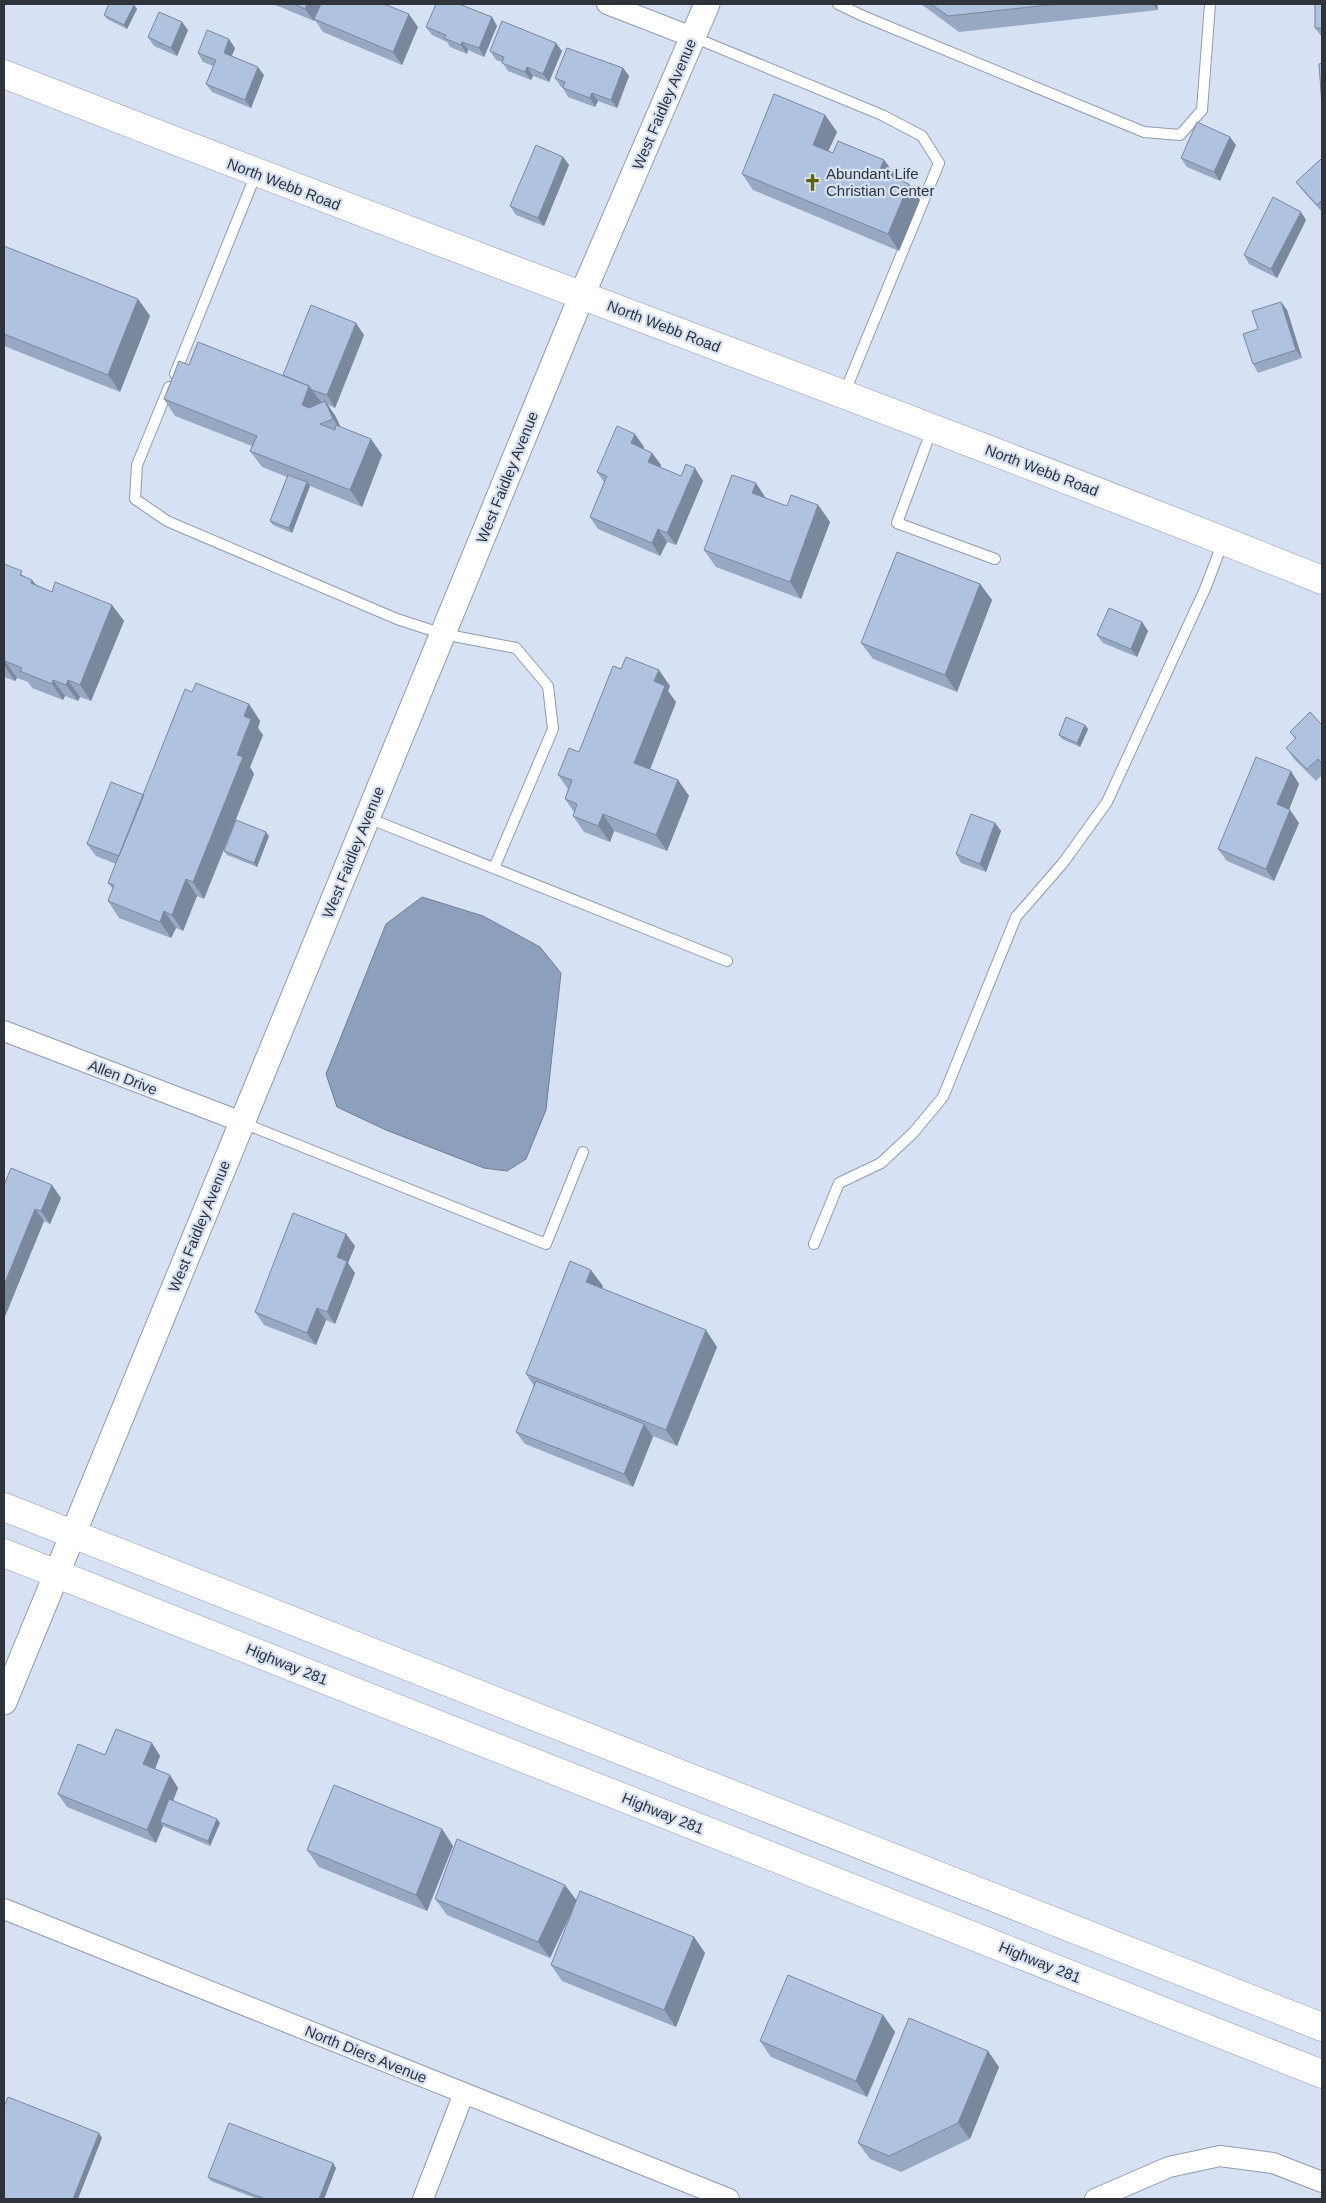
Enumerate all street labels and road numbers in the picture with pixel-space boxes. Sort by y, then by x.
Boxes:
street label: West Faidley Avenue [629,36,699,172]
street label: North Webb Road [225,155,343,213]
street label: North Webb Road [605,297,723,355]
street label: West Faidley Avenue [473,409,541,545]
street label: North Webb Road [983,441,1101,499]
street label: West Faidley Avenue [319,784,387,920]
street label: Allen Drive [86,1056,160,1098]
street label: West Faidley Avenue [165,1158,233,1294]
street label: Highway 281 [244,1640,330,1688]
street label: Highway 281 [620,1789,706,1837]
street label: Highway 281 [997,1938,1083,1986]
street label: North Diers Avenue [303,2022,429,2086]

